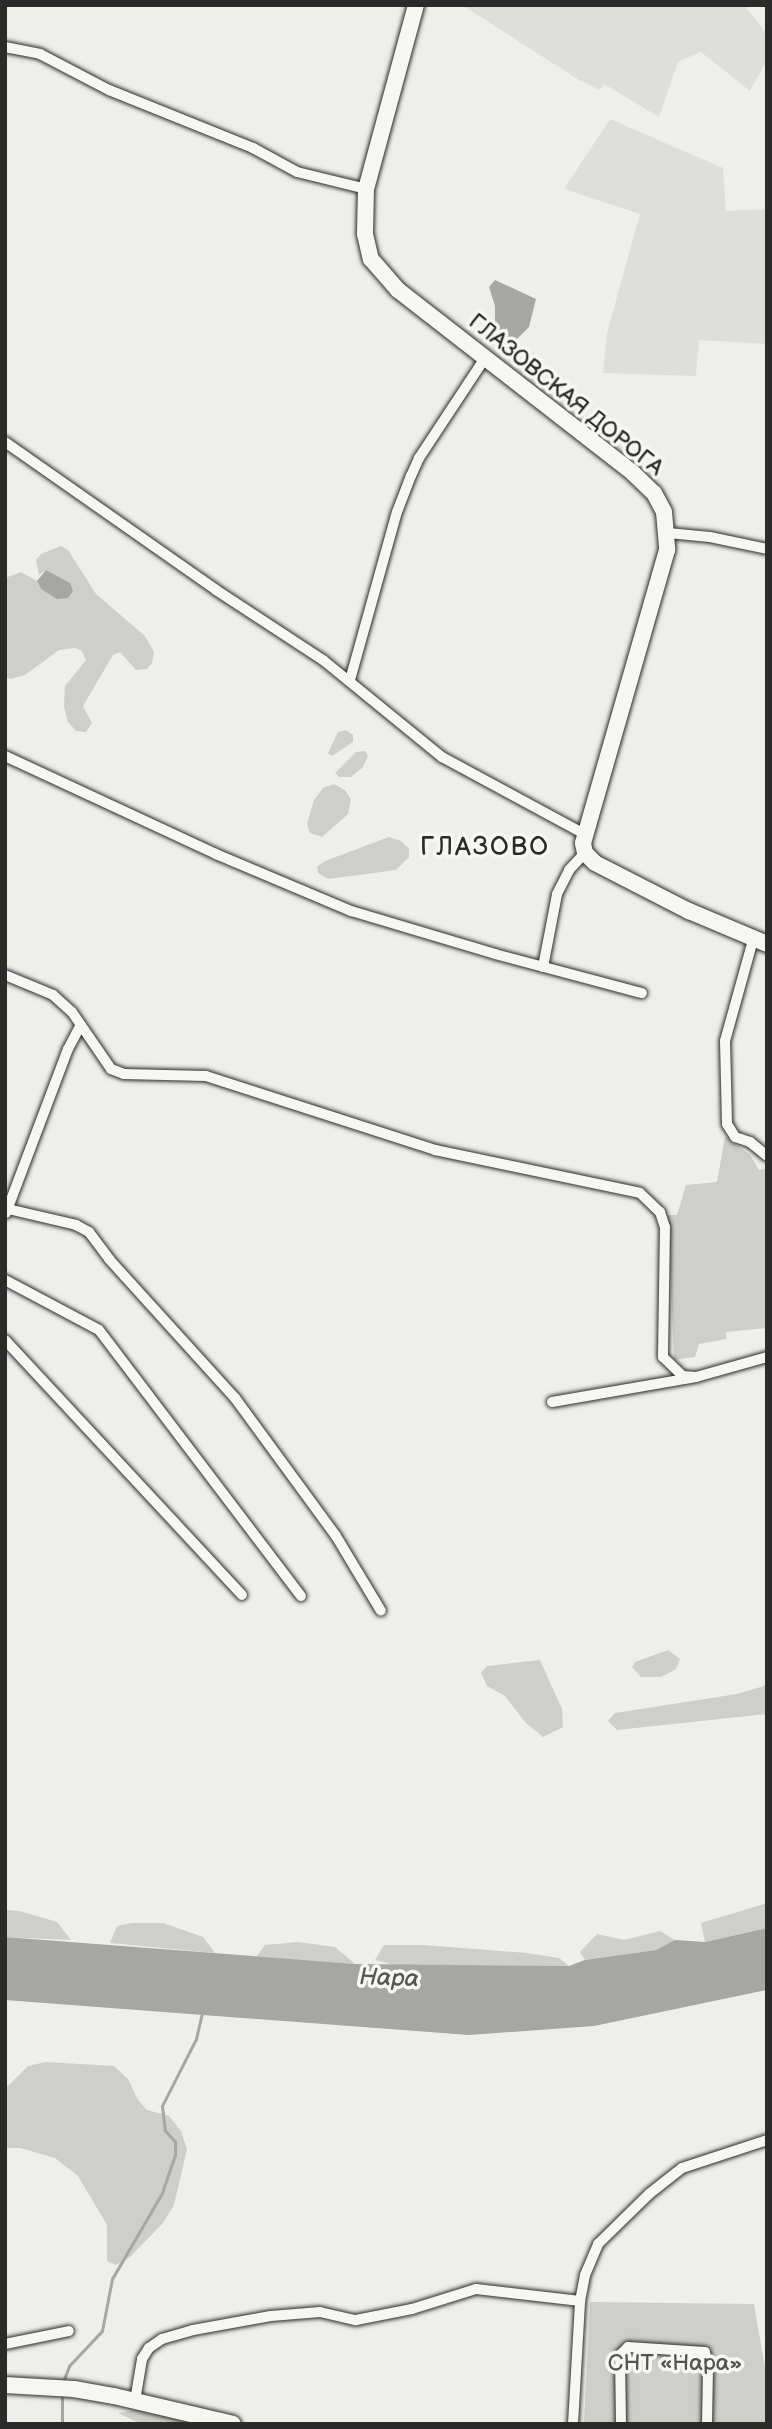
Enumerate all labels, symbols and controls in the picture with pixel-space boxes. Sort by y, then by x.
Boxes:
street label: ГЛАЗОВСКАЯ ДОРОГА [463,308,669,482]
district label: ГЛАЗОВО [421,832,549,864]
water label: Нара [359,1963,419,1993]
park label: СНТ «Нара» [608,2349,742,2377]

